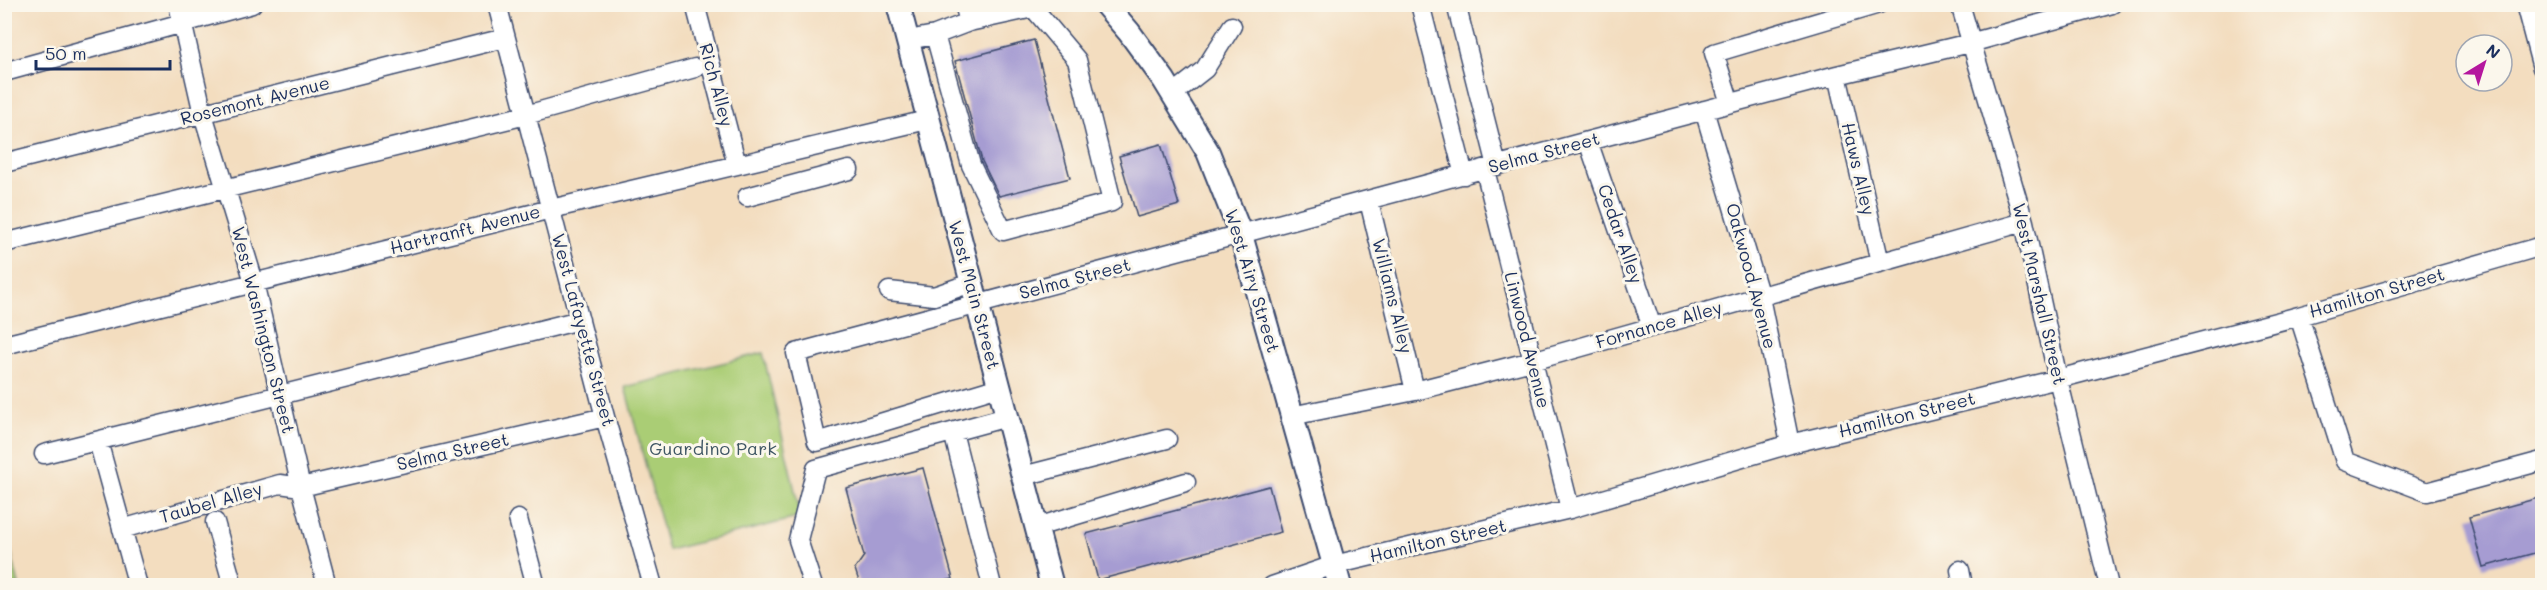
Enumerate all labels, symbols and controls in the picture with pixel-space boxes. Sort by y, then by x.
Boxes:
scale bar [36,33,170,71]
north arrow [2454,33,2514,93]
text: N [2482,39,2505,63]
street label: Rich Alley [694,40,740,129]
text: 50 m [45,41,87,65]
street label: Rosemont Avenue [178,70,332,130]
street label: Haws Alley [1837,120,1881,218]
street label: Selma Street [1485,126,1602,178]
street label: Cedar Alley [1593,181,1649,286]
street label: Hartranft Avenue [387,199,542,259]
street label: Oakwood Avenue [1721,200,1783,351]
street label: West Marshall Street [2007,200,2073,387]
street label: West Airy Street [1220,206,1286,355]
street label: West Main Street [944,218,1006,372]
street label: West Washington Street [227,224,301,436]
street label: West Lafayette Street [547,231,621,429]
street label: Williams Alley [1367,236,1419,356]
street label: Selma Street [1016,252,1133,304]
street label: Hamilton Street [2306,261,2447,323]
street label: Linwood Avenue [1499,269,1557,410]
street label: Fornance Alley [1593,295,1725,354]
street label: Hamilton Street [1836,385,1978,443]
street label: Selma Street [394,426,511,476]
park label: Guardino Park [649,436,777,460]
street label: Taubel Alley [156,476,265,528]
street label: Hamilton Street [1367,513,1509,567]

